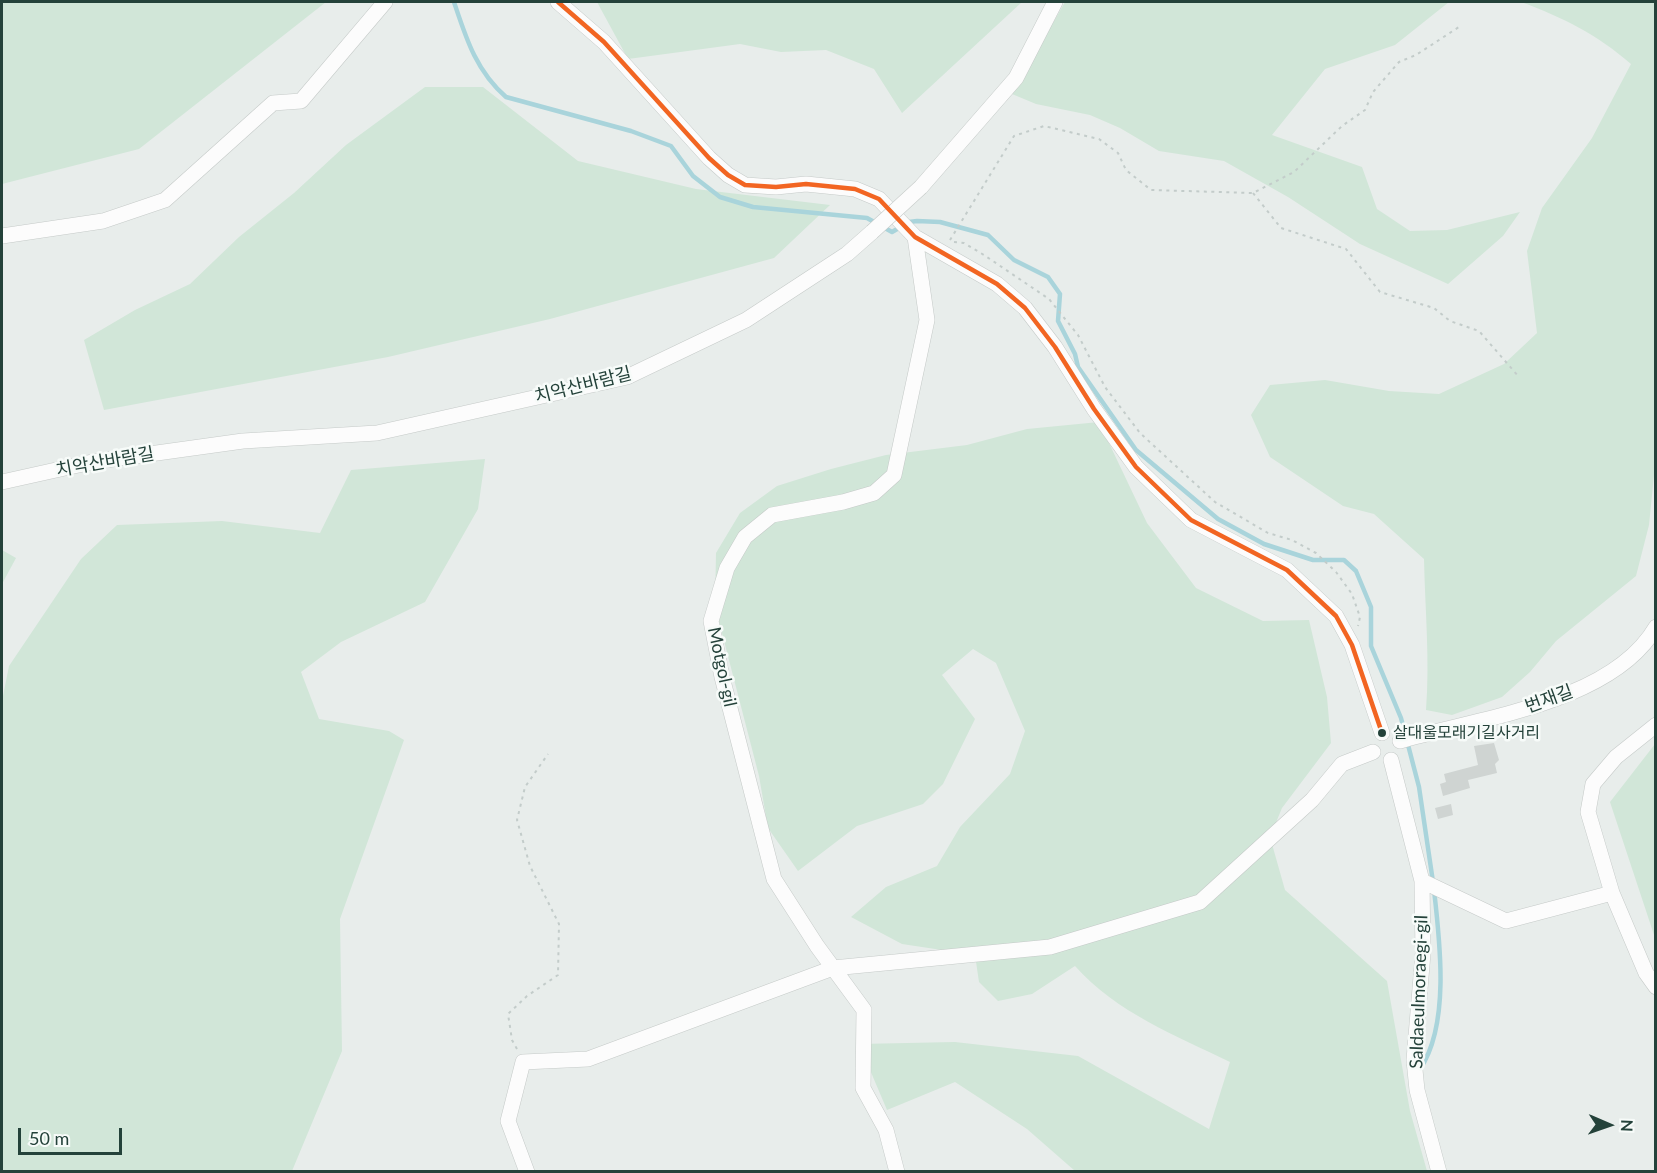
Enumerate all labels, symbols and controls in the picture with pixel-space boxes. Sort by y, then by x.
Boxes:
street label: 치악산바람길 [532,363,634,407]
street label: 치악산바람길 [54,443,156,481]
street label: Motgol-gil [703,625,741,709]
street label: 번재길 [1522,680,1576,718]
place label: 살대울모래기길사거리 [1393,723,1540,743]
marker: 살대울모래기길사거리 [1376,727,1388,739]
street label: Saldaeulmoraegi-gil [1406,915,1432,1069]
north arrow [1579,1095,1639,1155]
scale bar [21,1116,124,1154]
text: N [1618,1119,1637,1132]
text: 50 m [29,1127,69,1149]

